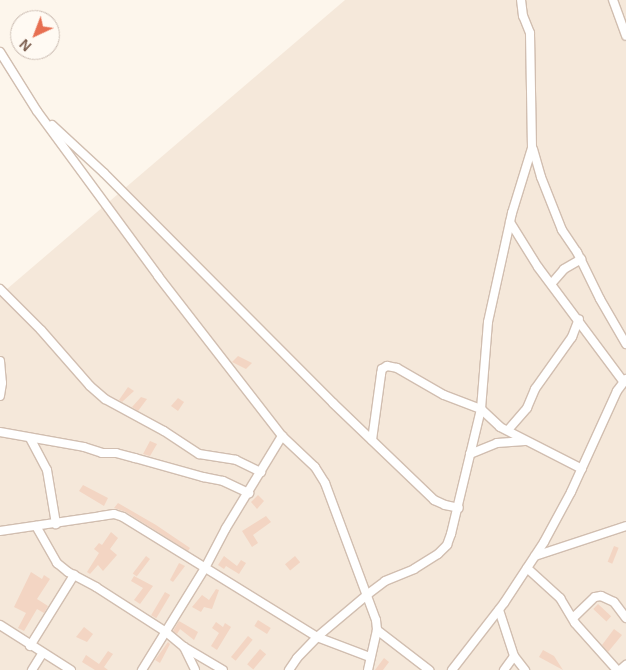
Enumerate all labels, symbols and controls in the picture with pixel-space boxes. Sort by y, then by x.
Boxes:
north arrow [10,10,60,60]
text: N [16,36,35,55]

